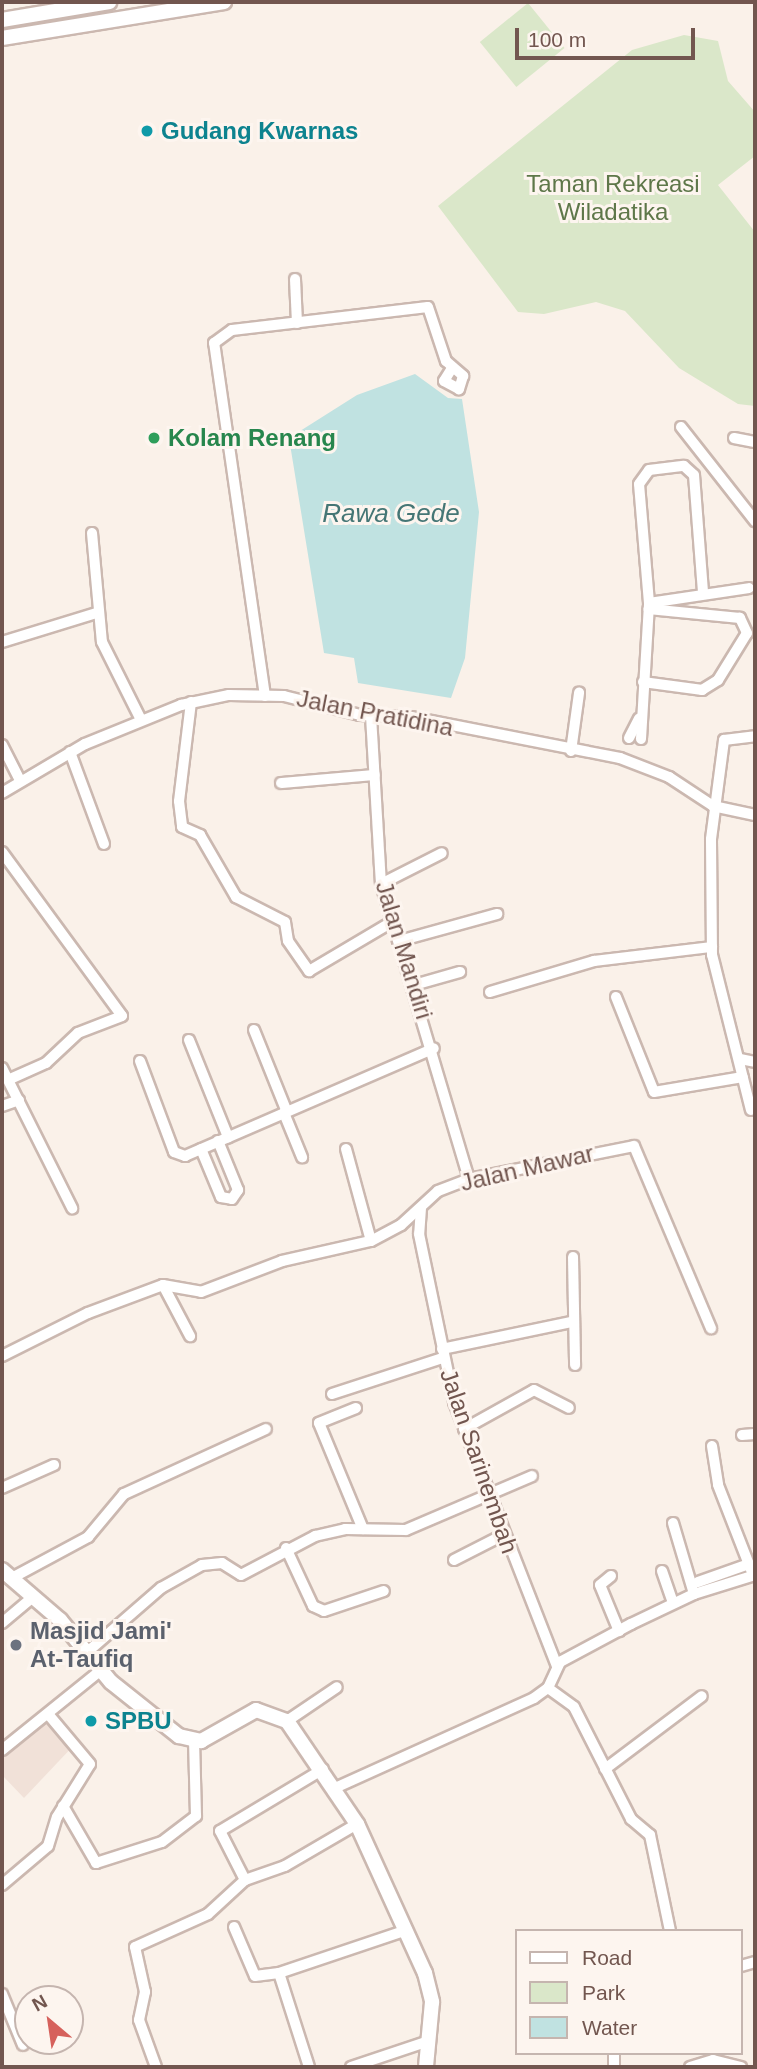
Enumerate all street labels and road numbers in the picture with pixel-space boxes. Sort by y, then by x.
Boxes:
street label: Jalan Pratidina [294,684,456,742]
street label: Jalan Mandiri [369,878,439,1022]
street label: Jalan Mawar [457,1139,597,1197]
street label: Jalan Sarinembah [434,1365,524,1557]

